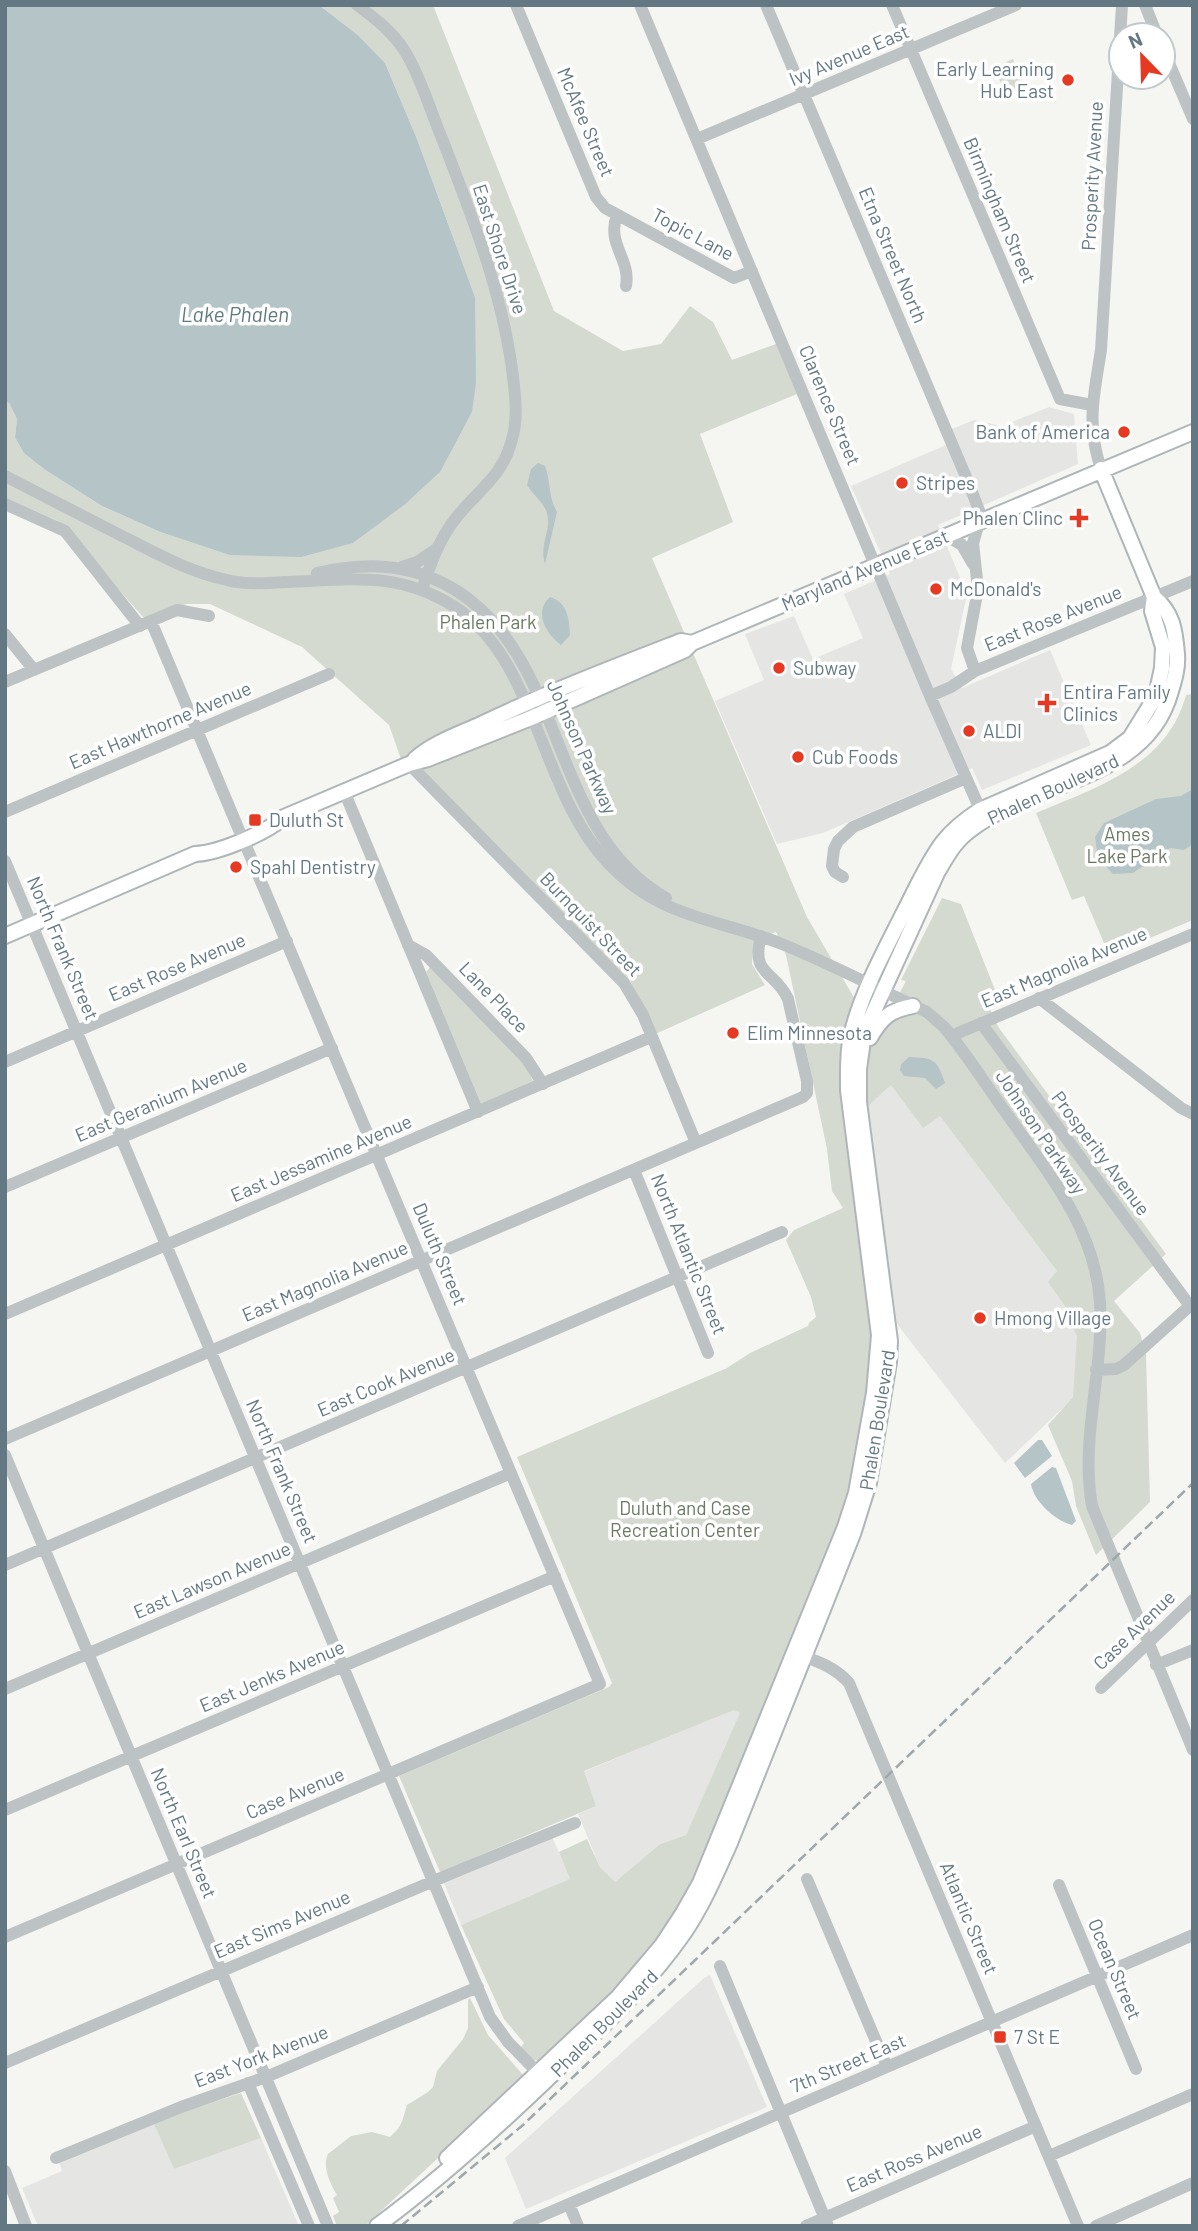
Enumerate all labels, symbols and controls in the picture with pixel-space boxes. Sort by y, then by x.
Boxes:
street label: Ivy Avenue East [785,19,912,90]
north arrow [1107,21,1177,91]
text: N [1125,27,1145,53]
place label: Early Learning Hub East [936,57,1054,102]
street label: McAfee Street [553,64,620,180]
marker: Early Learning Hub East [1060,72,1076,88]
street label: Prosperity Avenue [1076,101,1107,251]
street label: Birmingham Street [959,134,1042,286]
street label: East Shore Drive [469,181,532,317]
street label: Etna Street North [854,183,932,326]
street label: Topic Lane [648,202,738,265]
water label: Lake Phalen [181,301,289,326]
street label: Clarence Street [795,341,866,468]
place label: Bank of America [976,420,1110,443]
marker: Bank of America [1116,424,1132,440]
place label: Stripes [916,471,975,494]
marker: Stripes [894,475,910,491]
place label: Phalen Clinc [963,506,1063,529]
marker: Phalen Clinc [1069,508,1089,528]
street label: Maryland Avenue East [778,524,952,615]
place label: McDonald's [950,577,1041,600]
street label: East Rose Avenue [981,579,1125,656]
marker: McDonald's [928,581,944,597]
park label: Phalen Park [439,610,537,633]
place label: Subway [793,656,857,679]
marker: Subway [771,660,787,676]
street label: East Hawthorne Avenue [65,676,254,773]
street label: Johnson Parkway [543,676,622,818]
place label: Entira Family Clinics [1063,680,1171,725]
marker: Entira Family Clinics [1037,693,1057,713]
place label: ALDI [983,719,1022,742]
marker: ALDI [961,723,977,739]
place label: Cub Foods [812,745,898,768]
street label: Phalen Boulevard [984,748,1122,829]
marker: Cub Foods [790,749,806,765]
place label: Duluth St [269,808,344,831]
marker: Duluth St [247,812,263,828]
park label: Ames Lake Park [1087,822,1167,867]
place label: Spahl Dentistry [250,855,376,878]
marker: Spahl Dentistry [228,859,244,875]
street label: Burnquist Street [536,867,647,981]
street label: North Frank Street [23,872,104,1023]
street label: East Magnolia Avenue [977,921,1150,1012]
street label: East Rose Avenue [105,927,249,1006]
street label: Lane Place [455,956,534,1037]
place label: Elim Minnesota [747,1021,872,1044]
marker: Elim Minnesota [725,1025,741,1041]
street label: East Geranium Avenue [71,1053,250,1146]
street label: Johnson Parkway [991,1065,1091,1198]
street label: Prosperity Avenue [1047,1086,1156,1219]
street label: East Jessamine Avenue [227,1109,415,1206]
street label: North Atlantic Street [647,1170,732,1337]
street label: Duluth Street [409,1199,472,1308]
street label: East Magnolia Avenue [238,1235,411,1326]
place label: Hmong Village [994,1306,1111,1329]
marker: Hmong Village [972,1310,988,1326]
street label: East Cook Avenue [314,1342,458,1421]
street label: Phalen Boulevard [854,1348,899,1492]
street label: North Frank Street [242,1395,323,1546]
park label: Duluth and Case Recreation Center [610,1496,760,1541]
street label: East Lawson Avenue [130,1536,294,1623]
street label: Case Avenue [1088,1585,1179,1674]
street label: East Jenks Avenue [196,1635,348,1716]
street label: Case Avenue [242,1762,347,1824]
street label: North Earl Street [147,1764,222,1902]
street label: Atlantic Street [935,1858,1003,1977]
street label: East Sims Avenue [210,1884,354,1963]
street label: Ocean Street [1084,1915,1147,2023]
street label: Phalen Boulevard [545,1964,662,2081]
street label: East York Avenue [191,2019,331,2092]
place label: 7 St E [1014,2025,1060,2048]
street label: 7th Street East [787,2028,909,2097]
marker: 7 St E [992,2029,1008,2045]
street label: East Ross Avenue [843,2119,985,2196]

